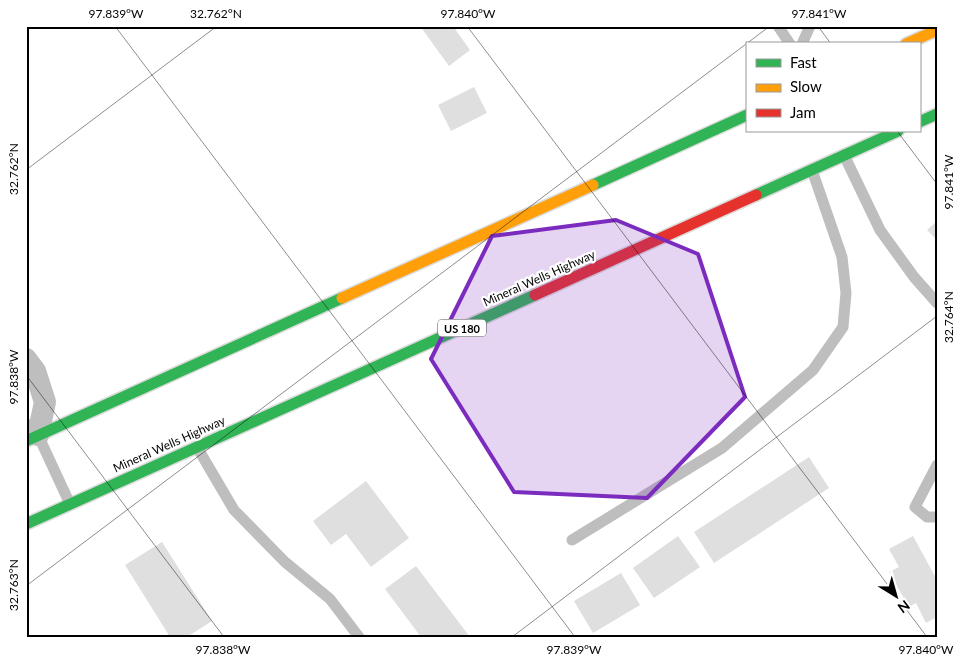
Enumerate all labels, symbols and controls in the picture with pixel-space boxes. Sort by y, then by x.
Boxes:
text: 97.839°W [88,6,144,21]
text: 32.762°N [190,6,242,21]
text: 97.840°W [440,6,496,21]
text: 97.841°W [791,6,847,21]
legend [746,42,920,132]
text: Fast [790,53,817,71]
text: Slow [790,77,822,95]
text: Jam [790,103,816,121]
text: 32.762°N [6,143,21,195]
text: 97.841°W [941,154,956,210]
street label: Mineral Wells Highway [481,246,598,309]
text: 32.764°N [941,291,956,343]
road number: US 180 [438,319,486,336]
text: 97.838°W [6,349,21,405]
street label: Mineral Wells Highway [111,412,228,475]
text: 32.763°N [6,559,21,611]
north arrow [870,570,920,620]
text: N [895,597,914,617]
text: 97.838°W [195,642,251,657]
text: 97.839°W [546,642,602,657]
text: 97.840°W [898,642,954,657]

